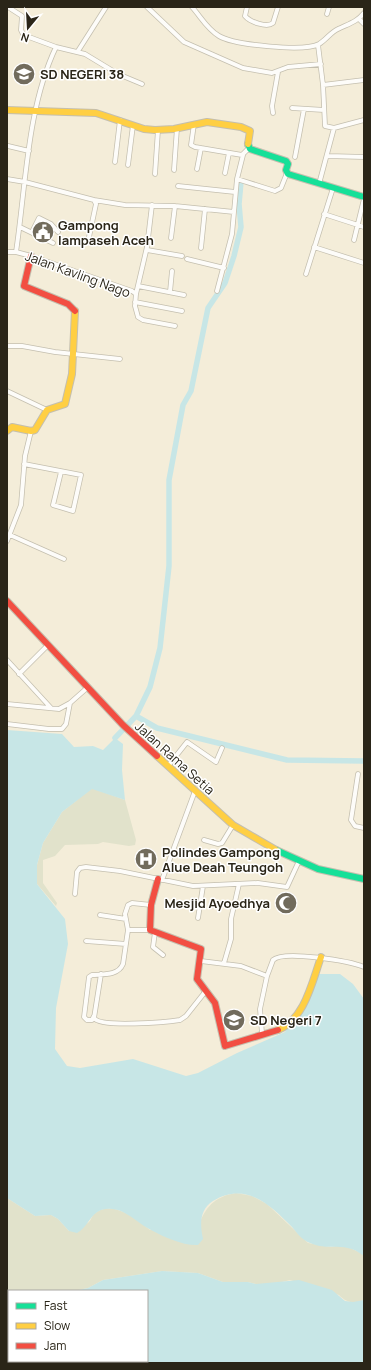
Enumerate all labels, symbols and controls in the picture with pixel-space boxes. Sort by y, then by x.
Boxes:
north arrow [8,8,48,48]
text: N [19,30,31,46]
school or university icon: SD NEGERI 38 [11,61,37,87]
place label: SD NEGERI 38 [40,65,124,83]
place label: Gampong lampaseh Aceh [58,216,154,249]
public building icon: Gampong lampaseh Aceh [30,219,56,245]
street label: Jalan Kavling Nago [23,247,133,301]
street label: Jalan Rama Setia [131,717,219,799]
place label: Polindes Gampong Alue Deah Teungoh [162,843,283,876]
hospital icon: Polindes Gampong Alue Deah Teungoh [133,846,159,872]
mosque icon: Mesjid Ayoedhya [273,890,299,916]
place label: Mesjid Ayoedhya [164,894,270,912]
school or university icon: SD Negeri 7 [221,1007,247,1033]
place label: SD Negeri 7 [250,1011,322,1029]
legend [8,1290,148,1362]
text: Fast [44,1297,68,1314]
text: Slow [44,1317,70,1334]
text: Jam [44,1337,66,1354]

